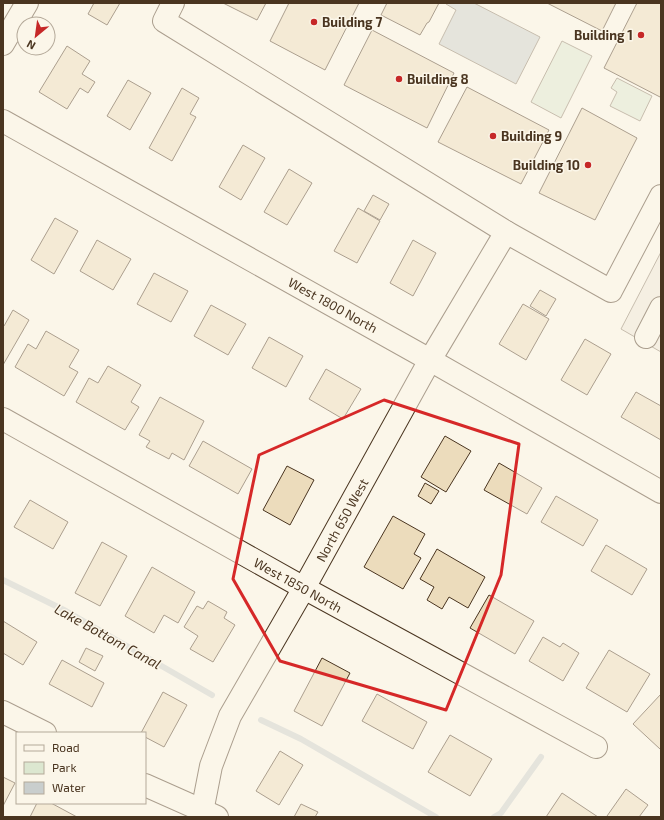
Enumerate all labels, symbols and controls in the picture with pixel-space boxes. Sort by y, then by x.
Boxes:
place label: Building 7 [322,14,382,30]
north arrow [16,16,56,56]
marker: Building 7 [309,17,319,27]
place label: Building 1 [574,27,633,43]
marker: Building 1 [636,30,646,40]
text: N [24,38,38,53]
place label: Building 8 [407,71,469,87]
marker: Building 8 [394,74,404,84]
place label: Building 9 [501,128,562,144]
marker: Building 9 [488,131,498,141]
place label: Building 10 [513,157,580,173]
marker: Building 10 [583,160,593,170]
street label: West 1800 North [286,274,380,336]
street label: North 650 West [313,476,372,564]
street label: West 1850 North [251,554,345,616]
water label: Lake Bottom Canal [52,600,164,672]
legend [16,732,146,804]
text: Road [52,740,80,754]
text: Park [52,760,77,774]
text: Water [52,780,86,794]

